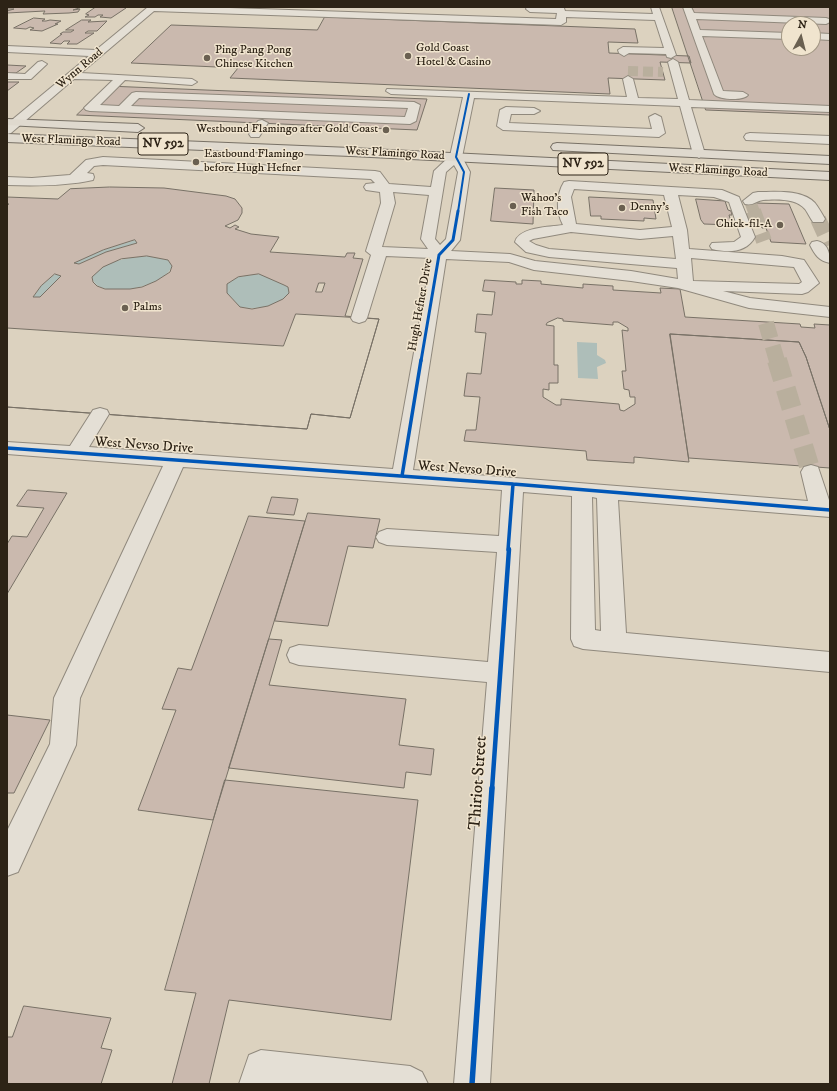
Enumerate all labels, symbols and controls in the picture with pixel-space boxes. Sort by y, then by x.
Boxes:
north arrow [781,16,821,56]
text: N [797,18,808,33]
place label: Gold Coast Hotel & Casino [416,42,491,70]
place label: Ping Pang Pong Chinese Kitchen [215,44,293,72]
street label: Wynn Road [54,45,106,93]
marker: Gold Coast Hotel & Casino [403,51,413,61]
marker: Ping Pang Pong Chinese Kitchen [202,53,212,63]
place label: Westbound Flamingo after Gold Coast [196,123,378,137]
marker: Westbound Flamingo after Gold Coast [381,125,391,135]
street label: West Flamingo Road [21,132,121,150]
road number: NV 592 [138,133,188,155]
street label: West Flamingo Road [345,144,445,164]
place label: Eastbound Flamingo before Hugh Hefner [204,148,304,176]
road number: NV 592 [558,153,608,175]
marker: Eastbound Flamingo before Hugh Hefner [191,157,201,167]
street label: West Flamingo Road [668,161,768,181]
place label: Wahoo's Fish Taco [521,192,568,220]
marker: Wahoo's Fish Taco [508,201,518,211]
place label: Denny's [630,201,669,215]
marker: Denny's [617,203,627,213]
place label: Chick-fil-A [716,218,772,232]
marker: Chick-fil-A [775,220,785,230]
street label: Hugh Hefner Drive [406,257,436,353]
place label: Palms [133,301,162,315]
marker: Palms [120,303,130,313]
street label: West Nevso Drive [94,434,194,458]
street label: West Nevso Drive [417,458,517,482]
street label: Thiriot Street [466,735,492,831]

